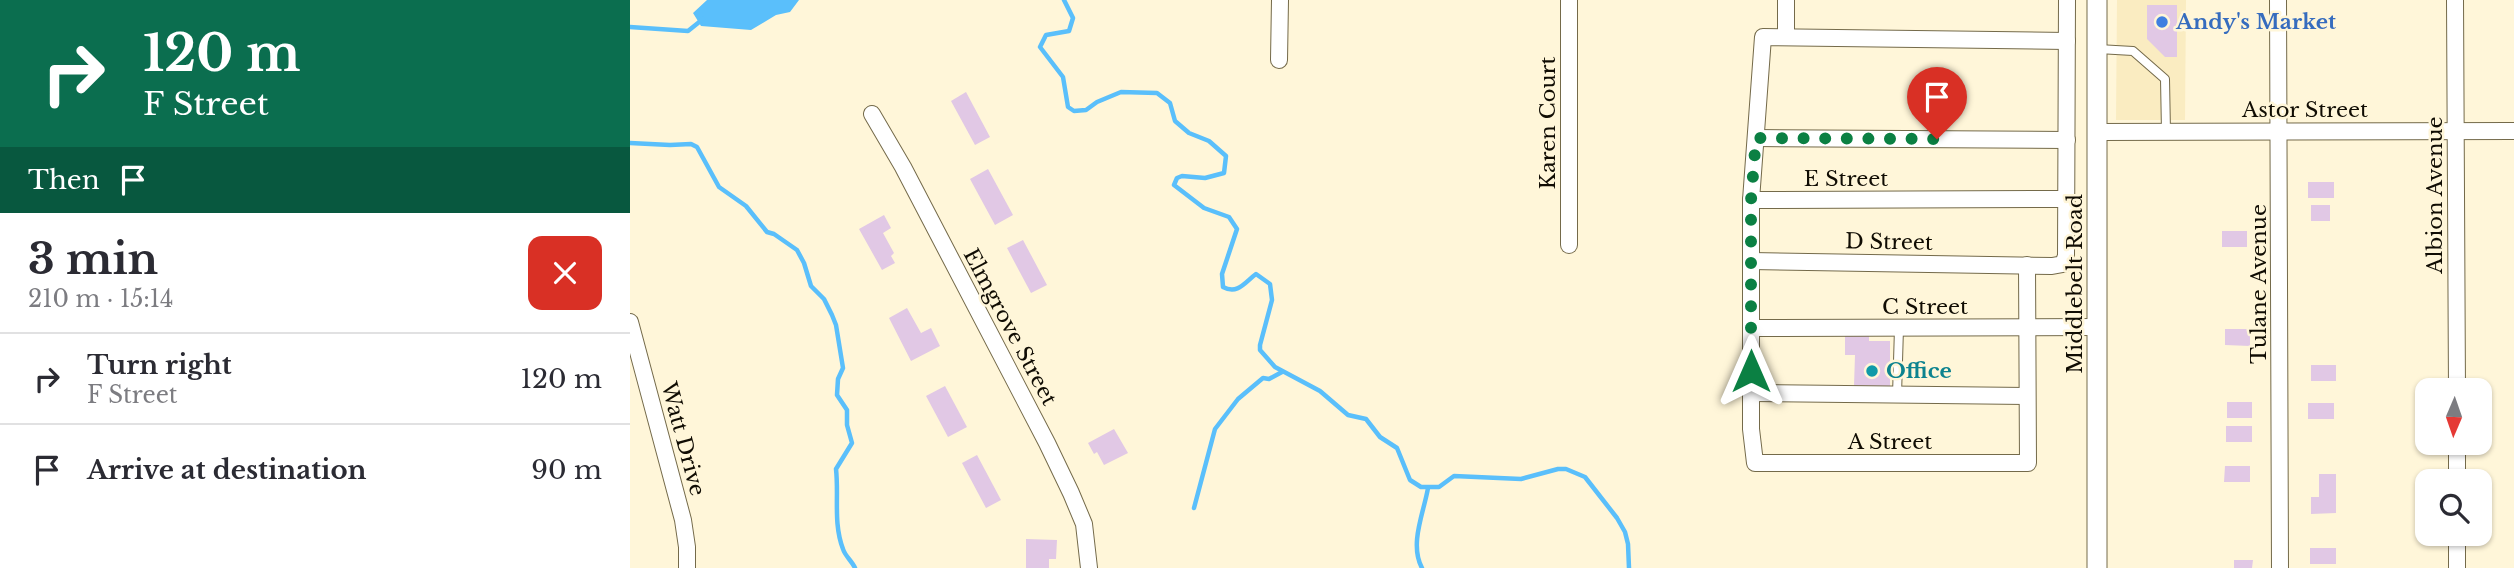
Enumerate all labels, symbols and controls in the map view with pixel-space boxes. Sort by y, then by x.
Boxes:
place label: Andy's Market [2175,9,2336,35]
marker: Andy's Market [2154,14,2170,30]
text: 120 m [143,23,301,84]
icon: right [28,28,119,119]
street label: Karen Court [1535,56,1561,189]
pin [1907,67,1967,139]
icon: arrive [1918,78,1956,116]
text: F Street [143,84,269,124]
street label: Astor Street [2241,97,2368,123]
street label: Albion Avenue [2422,116,2448,275]
icon: arrive [114,161,152,199]
text: Then [28,164,100,196]
street label: E Street [1804,166,1888,192]
street label: Middlebelt Road [2062,194,2088,374]
street label: Tulane Avenue [2246,204,2272,364]
street label: D Street [1845,228,1933,256]
text: 3 min [28,233,158,285]
button: close [528,236,602,310]
street label: Elmgrove Street [958,244,1062,410]
text: 210 m · 15:14 [28,285,173,313]
street label: C Street [1882,294,1968,320]
position arrow [1714,334,1788,408]
text: Turn right [87,349,232,381]
place label: Office [1886,358,1952,384]
icon: right [28,360,66,398]
text: 120 m [520,363,602,395]
marker: Office [1864,363,1880,379]
street label: Watt Drive [655,378,711,499]
north arrow [2415,378,2492,455]
map controls [2415,378,2492,546]
text: F Street [87,381,178,409]
street label: A Street [1847,429,1932,455]
icon: arrive [28,451,66,489]
text: Arrive at destination [87,454,367,486]
text: 90 m [531,454,602,486]
button: search [2415,469,2492,546]

